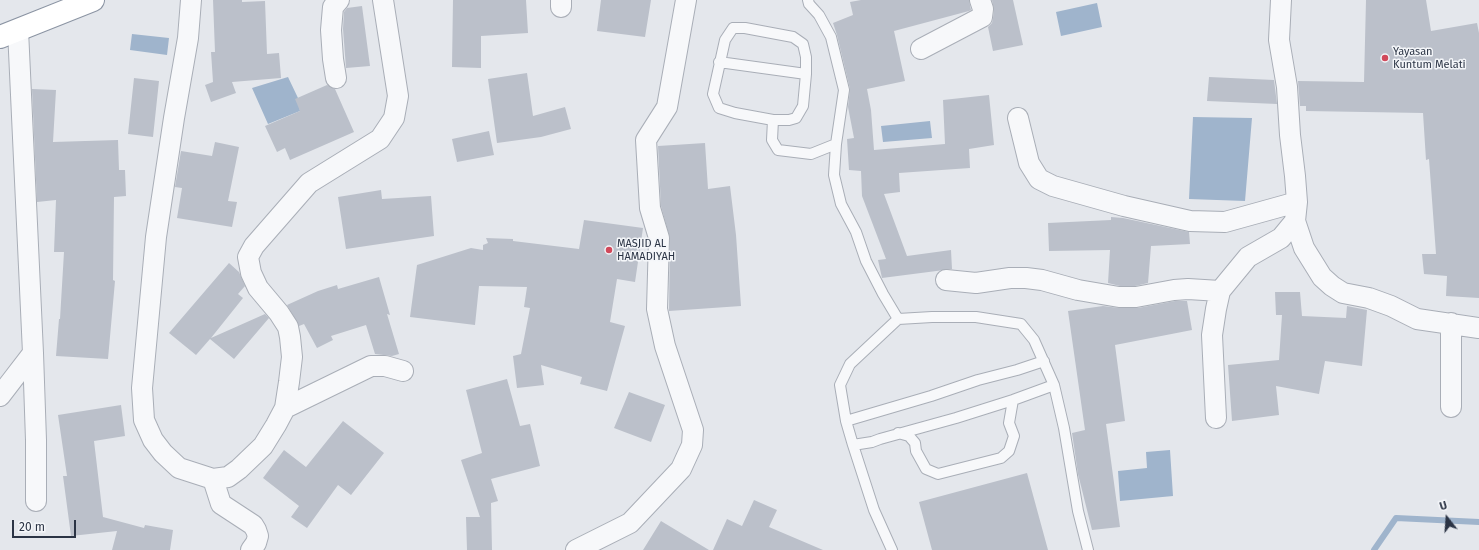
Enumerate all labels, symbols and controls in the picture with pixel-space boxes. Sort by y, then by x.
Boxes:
place label: Yayasan Kuntum Melati [1393,45,1466,71]
marker: Yayasan Kuntum Melati [1380,53,1390,63]
place label: MASJID AL HAMADIYAH [617,237,675,263]
marker: MASJID AL HAMADIYAH [604,245,614,255]
north arrow [1427,498,1467,538]
text: U [1438,499,1449,513]
scale bar [14,512,78,538]
text: 20 m [19,520,45,534]

